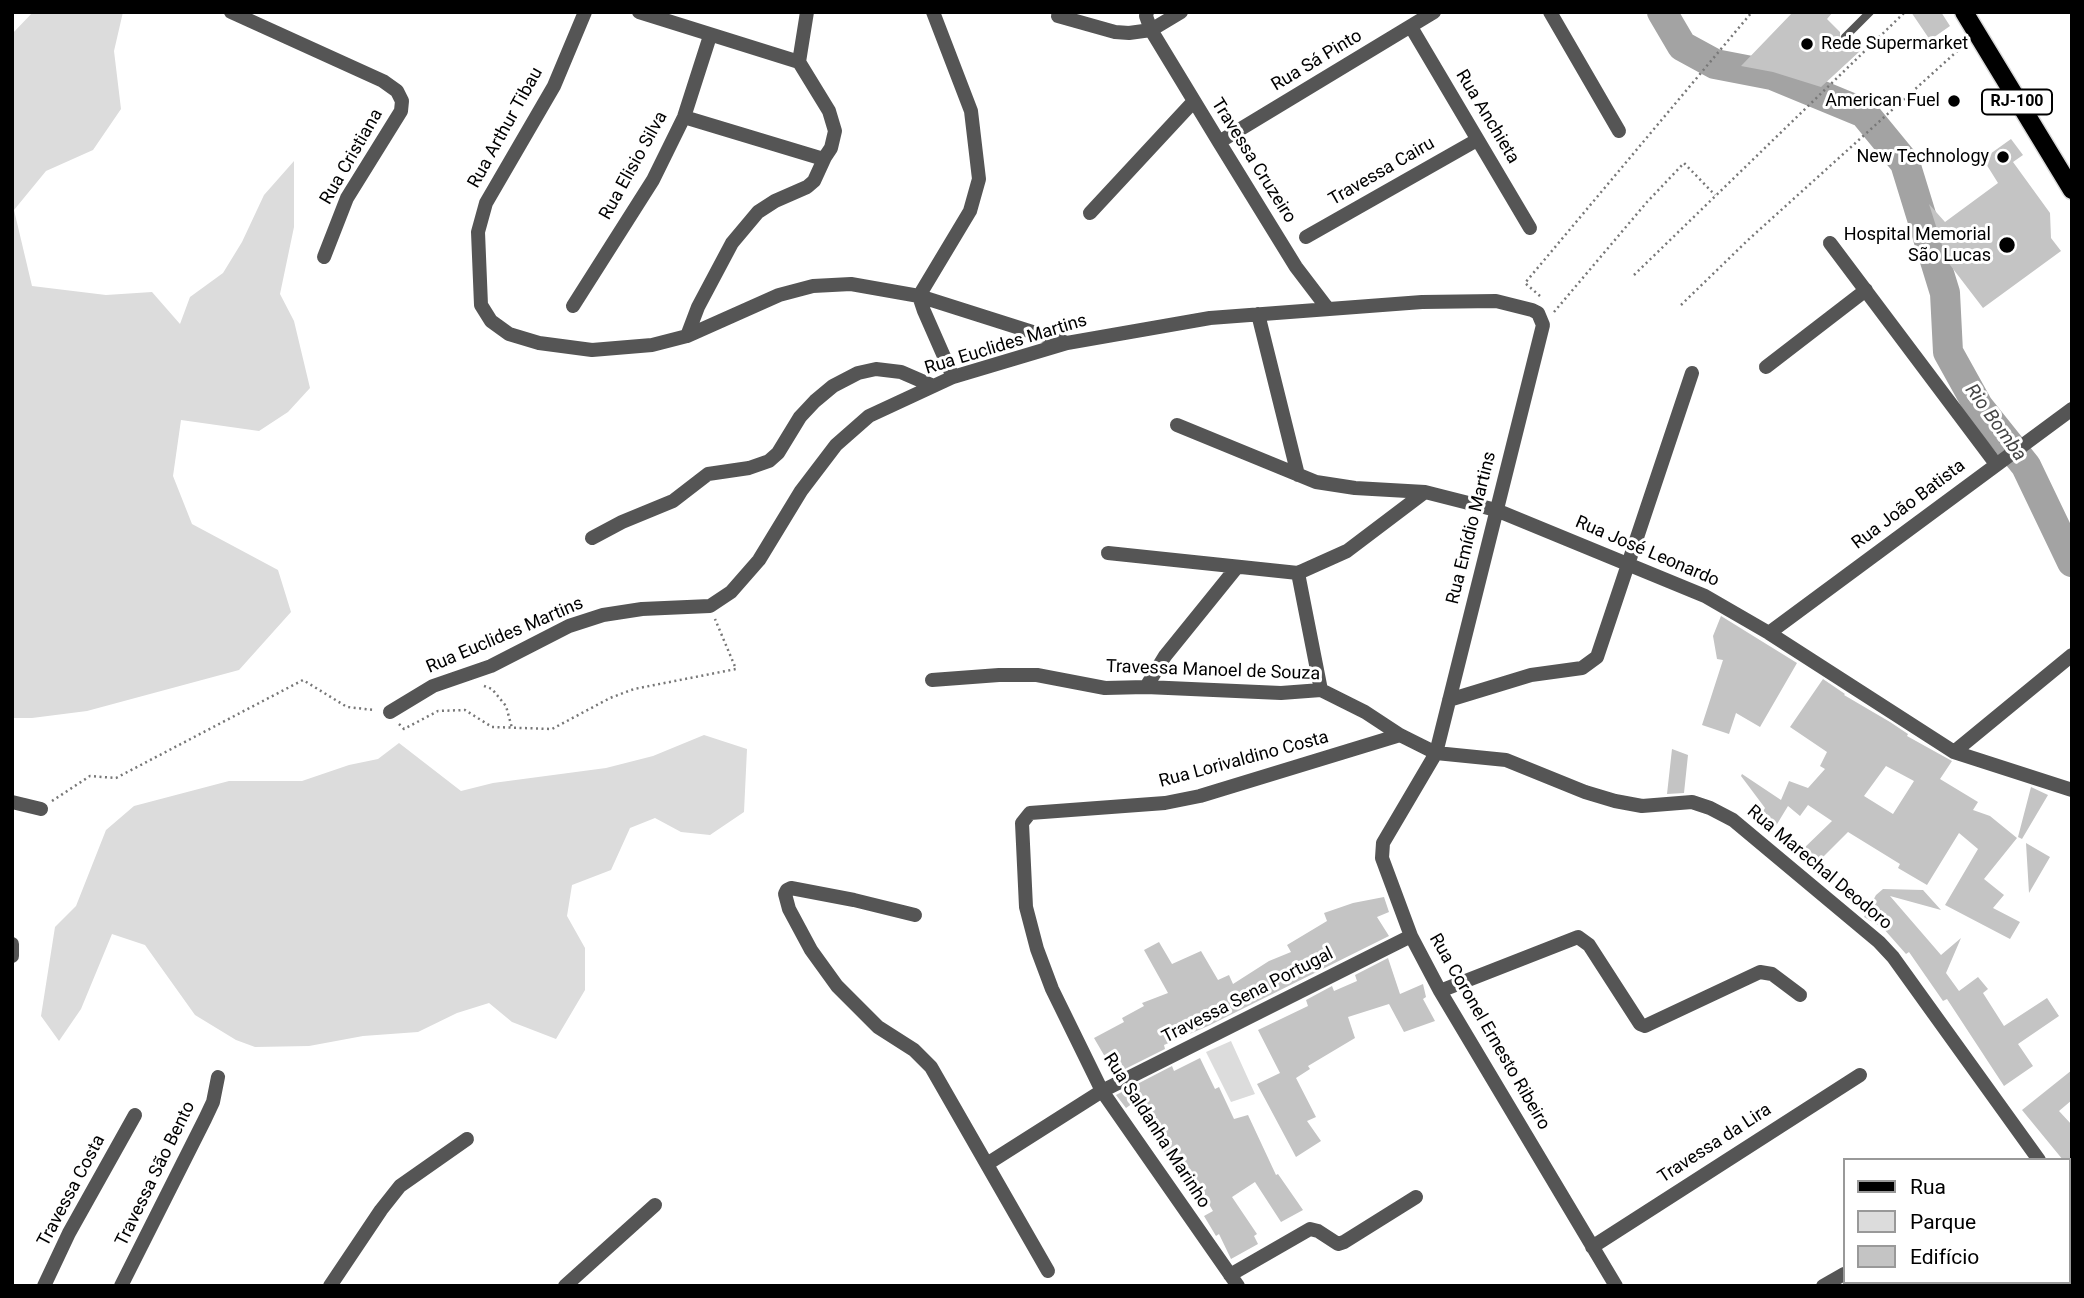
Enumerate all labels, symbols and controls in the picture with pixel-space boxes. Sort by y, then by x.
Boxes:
street label: Rua Sá Pinto [1268,26,1366,96]
place label: Rede Supermarket [1821,33,1968,55]
marker: Rede Supermarket [1799,36,1815,52]
street label: Rua Arthur Tibau [464,64,548,192]
street label: Rua Anchieta [1450,66,1524,168]
place label: American Fuel [1825,90,1940,112]
road number: RJ-100 [1982,90,2052,114]
marker: American Fuel [1946,93,1962,109]
street label: Travessa Cruzeiro [1206,95,1300,227]
street label: Rua Cristiana [316,105,388,209]
street label: Rua Elisio Silva [595,108,673,224]
street label: Travessa Cairu [1325,133,1439,211]
place label: New Technology [1856,146,1989,168]
marker: New Technology [1995,149,2011,165]
place label: Hospital Memorial São Lucas [1844,224,1991,266]
marker: Hospital Memorial São Lucas [1997,235,2017,255]
street label: Rua Euclides Martins [922,310,1090,380]
water label: Rio Bomba [1959,380,2031,466]
street label: Rua Emídio Martins [1443,449,1501,607]
street label: Rua João Batista [1848,455,1970,555]
street label: Rua José Leonardo [1572,512,1722,592]
street label: Rua Euclides Martins [423,593,587,679]
street label: Travessa Manoel de Souza [1106,656,1320,686]
street label: Rua Lorivaldino Costa [1157,727,1331,793]
street label: Rua Marechal Deodoro [1742,801,1896,935]
street label: Rua Coronel Ernesto Ribeiro [1424,930,1554,1134]
street label: Travessa Sena Portugal [1159,943,1337,1049]
street label: Rua Saldanha Marinho [1098,1050,1214,1212]
street label: Travessa São Bento [112,1098,200,1250]
street label: Travessa da Lira [1654,1099,1776,1189]
street label: Travessa Costa [33,1131,111,1251]
legend [1842,1158,2070,1284]
text: Rua [1910,1175,1946,1199]
text: Parque [1910,1210,1976,1234]
text: Edifício [1910,1245,1979,1269]

